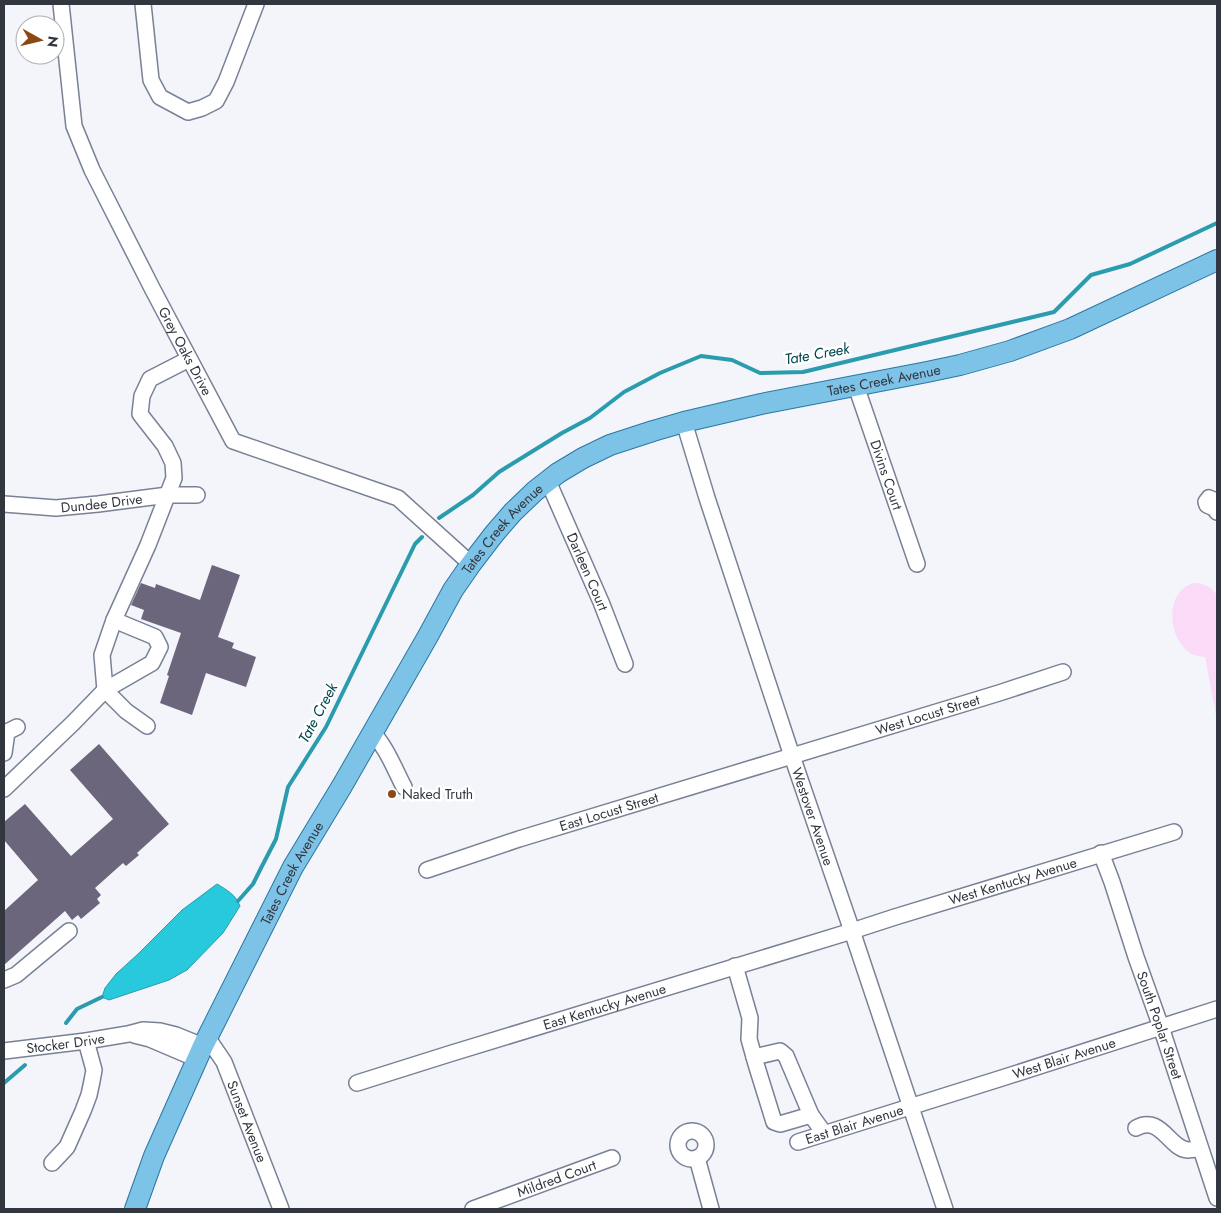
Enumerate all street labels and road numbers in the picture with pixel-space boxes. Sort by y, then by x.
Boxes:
street label: Grey Oaks Drive [154,303,217,399]
street label: Tates Creek Avenue [826,359,942,401]
street label: Divins Court [865,437,908,513]
street label: Tates Creek Avenue [457,478,547,578]
street label: Dundee Drive [60,488,144,517]
street label: Darleen Court [562,530,614,614]
street label: West Locust Street [873,689,983,740]
street label: Westover Avenue [787,765,839,868]
street label: East Locust Street [557,787,661,836]
street label: Tates Creek Avenue [256,818,328,928]
street label: West Kentucky Avenue [946,852,1079,910]
street label: South Poplar Street [1132,968,1188,1082]
street label: East Kentucky Avenue [541,978,668,1035]
street label: Stocker Drive [25,1028,106,1058]
street label: West Blair Avenue [1010,1032,1118,1084]
street label: Sunset Avenue [222,1078,272,1165]
street label: East Blair Avenue [803,1100,906,1149]
street label: Mildred Court [514,1154,600,1202]

